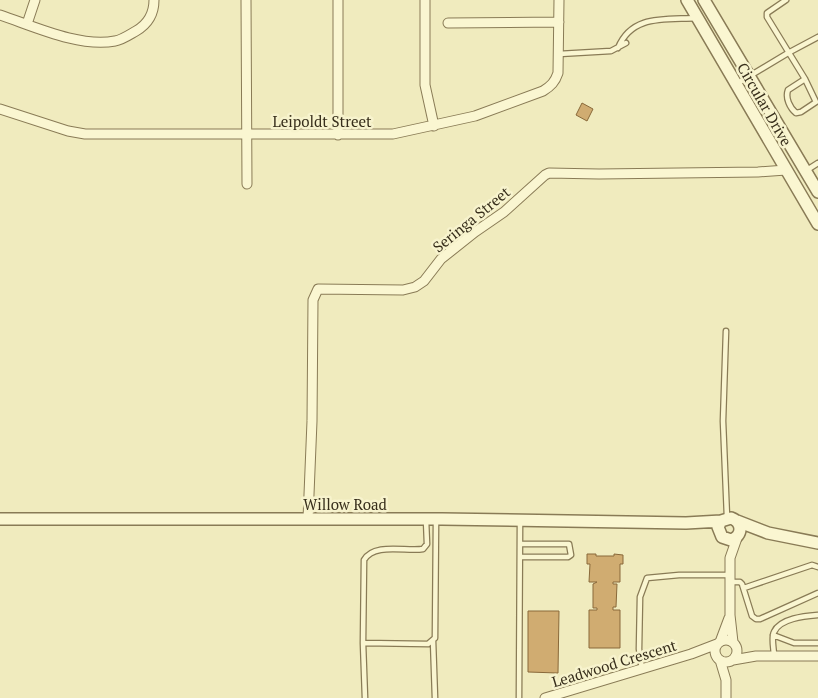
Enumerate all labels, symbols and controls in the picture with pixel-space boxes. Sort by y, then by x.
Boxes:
street label: Circular Drive [733,59,797,149]
street label: Leipoldt Street [272,111,372,131]
street label: Seringa Street [428,181,514,256]
street label: Willow Road [303,494,387,514]
street label: Leadwood Crescent [549,634,679,691]

